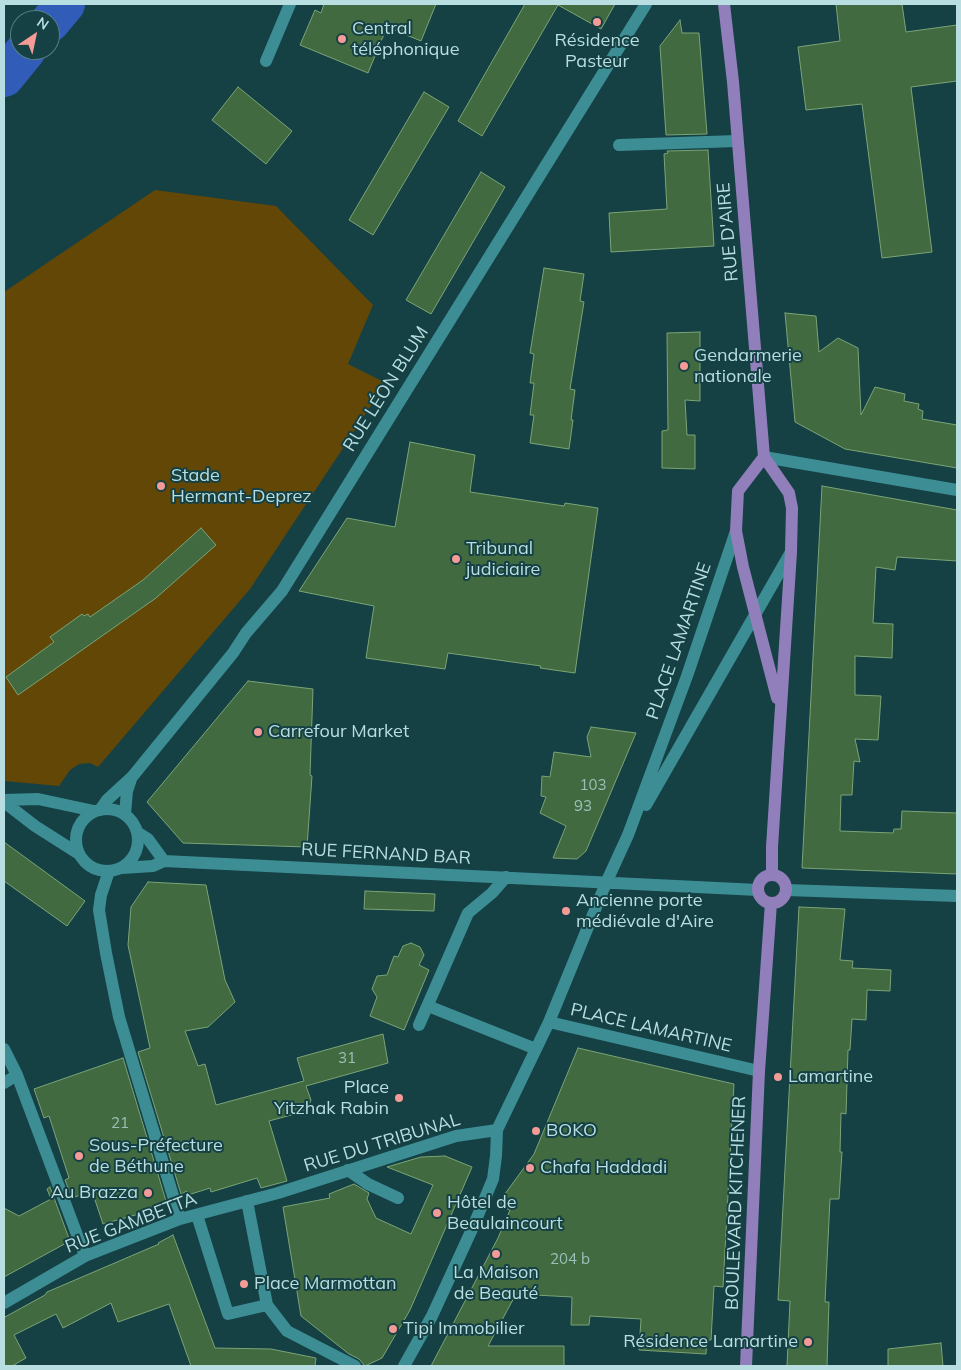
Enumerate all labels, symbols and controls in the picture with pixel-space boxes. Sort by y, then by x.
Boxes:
north arrow [10,10,60,60]
text: N [33,13,52,34]
marker: Résidence Pasteur [591,16,603,28]
place label: Central téléphonique [352,18,460,60]
place label: Résidence Pasteur [555,30,639,72]
marker: Central téléphonique [336,33,348,45]
street label: RUE D'AIRE [713,182,743,282]
street label: RUE LÉON BLUM [339,322,433,456]
place label: Gendarmerie nationale [694,345,802,388]
marker: Gendarmerie nationale [678,360,690,372]
place label: Stade Hermant-Deprez [171,465,312,508]
marker: Stade Hermant-Deprez [155,480,167,492]
place label: Tribunal judiciaire [466,538,540,580]
marker: Tribunal judiciaire [450,553,462,565]
street label: PLACE LAMARTINE [642,560,716,722]
place label: Carrefour Market [268,721,409,743]
marker: Carrefour Market [252,726,264,738]
house number: 103 [580,776,606,794]
house number: 93 [574,797,592,815]
street label: RUE FERNAND BAR [301,839,471,869]
place label: Ancienne porte médiévale d'Aire [576,890,714,932]
marker: Ancienne porte médiévale d'Aire [560,905,572,917]
street label: PLACE LAMARTINE [568,999,734,1057]
house number: 31 [338,1049,356,1067]
place label: Lamartine [788,1066,873,1088]
marker: Lamartine [772,1071,784,1083]
place label: Place Yitzhak Rabin [274,1077,389,1120]
marker: Place Yitzhak Rabin [393,1092,405,1104]
street label: BOULEVARD KITCHENER [721,1096,751,1310]
street label: RUE DU TRIBUNAL [301,1109,463,1177]
house number: 21 [111,1114,129,1132]
place label: BOKO [546,1120,597,1142]
marker: BOKO [530,1125,542,1137]
place label: Sous-Préfecture de Béthune [89,1135,223,1178]
marker: Sous-Préfecture de Béthune [73,1150,85,1162]
place label: Chafa Haddadi [540,1157,667,1179]
marker: Chafa Haddadi [524,1162,536,1174]
place label: Au Brazza [51,1182,138,1204]
marker: Au Brazza [142,1187,154,1199]
street label: RUE GAMBETTA [62,1188,200,1258]
place label: Hôtel de Beaulaincourt [447,1192,563,1234]
marker: Hôtel de Beaulaincourt [431,1207,443,1219]
marker: La Maison de Beauté [490,1248,502,1260]
house number: 204 b [550,1250,590,1268]
place label: La Maison de Beauté [453,1262,539,1304]
place label: Place Marmottan [254,1273,397,1295]
marker: Place Marmottan [238,1278,250,1290]
place label: Tipi Immobilier [403,1318,524,1340]
marker: Tipi Immobilier [387,1323,399,1335]
place label: Résidence Lamartine [623,1331,798,1353]
marker: Résidence Lamartine [802,1336,814,1348]

